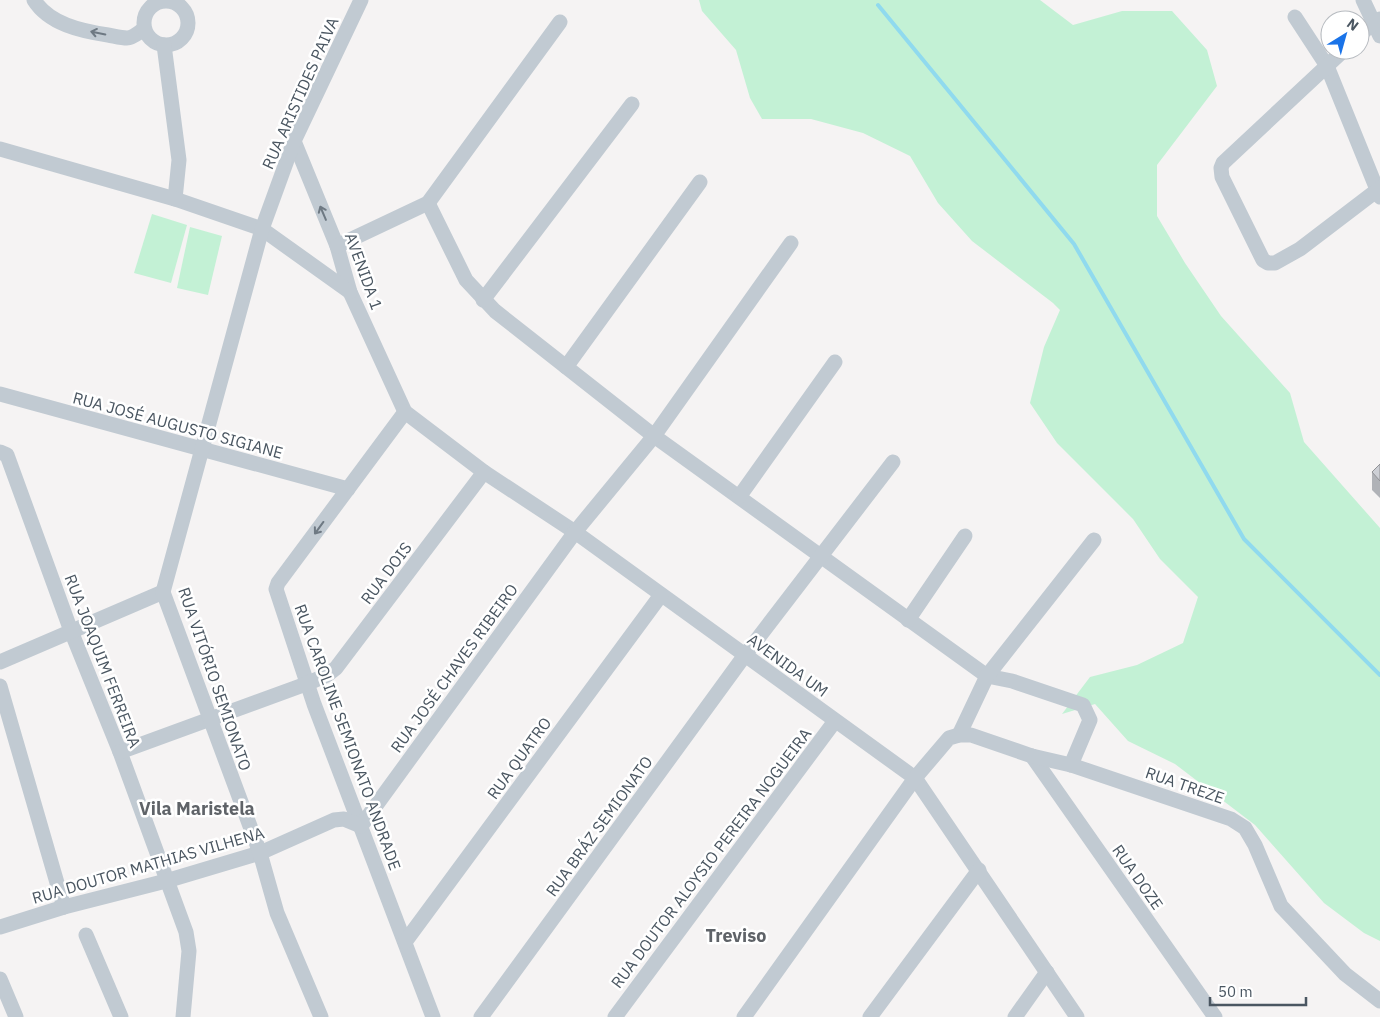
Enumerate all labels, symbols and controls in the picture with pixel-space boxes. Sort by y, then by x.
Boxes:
north arrow [1320,10,1370,60]
street label: RUA ARISTIDES PAIVA [257,14,343,172]
text: N [1343,14,1362,35]
one-way arrow [91,28,107,37]
one-way arrow [318,206,328,221]
street label: AVENIDA 1 [341,230,387,312]
street label: RUA JOSÉ AUGUSTO SIGIANE [71,386,285,463]
one-way arrow [314,521,324,535]
street label: RUA DOIS [356,538,416,608]
street label: RUA JOAQUIM FERREIRA [61,571,145,751]
street label: RUA JOSÉ CHAVES RIBEIRO [385,579,522,756]
street label: RUA VITÓRIO SEMIONATO [174,584,257,773]
street label: RUA CAROLINE SEMIONATO ANDRADE [290,601,406,873]
street label: AVENIDA UM [744,629,832,701]
street label: RUA QUATRO [483,713,555,803]
street label: RUA DOUTOR ALOYSIO PEREIRA NOGUEIRA [607,724,815,992]
street label: RUA BRÁZ SEMIONATO [541,751,657,900]
street label: RUA TREZE [1143,762,1227,808]
district label: Vila Maristela [139,797,255,820]
street label: RUA DOUTOR MATHIAS VILHENA [30,822,266,908]
street label: RUA DOZE [1108,840,1168,914]
district label: Treviso [706,924,766,947]
scale bar [1210,974,1306,1006]
text: 50 m [1218,982,1253,1001]

